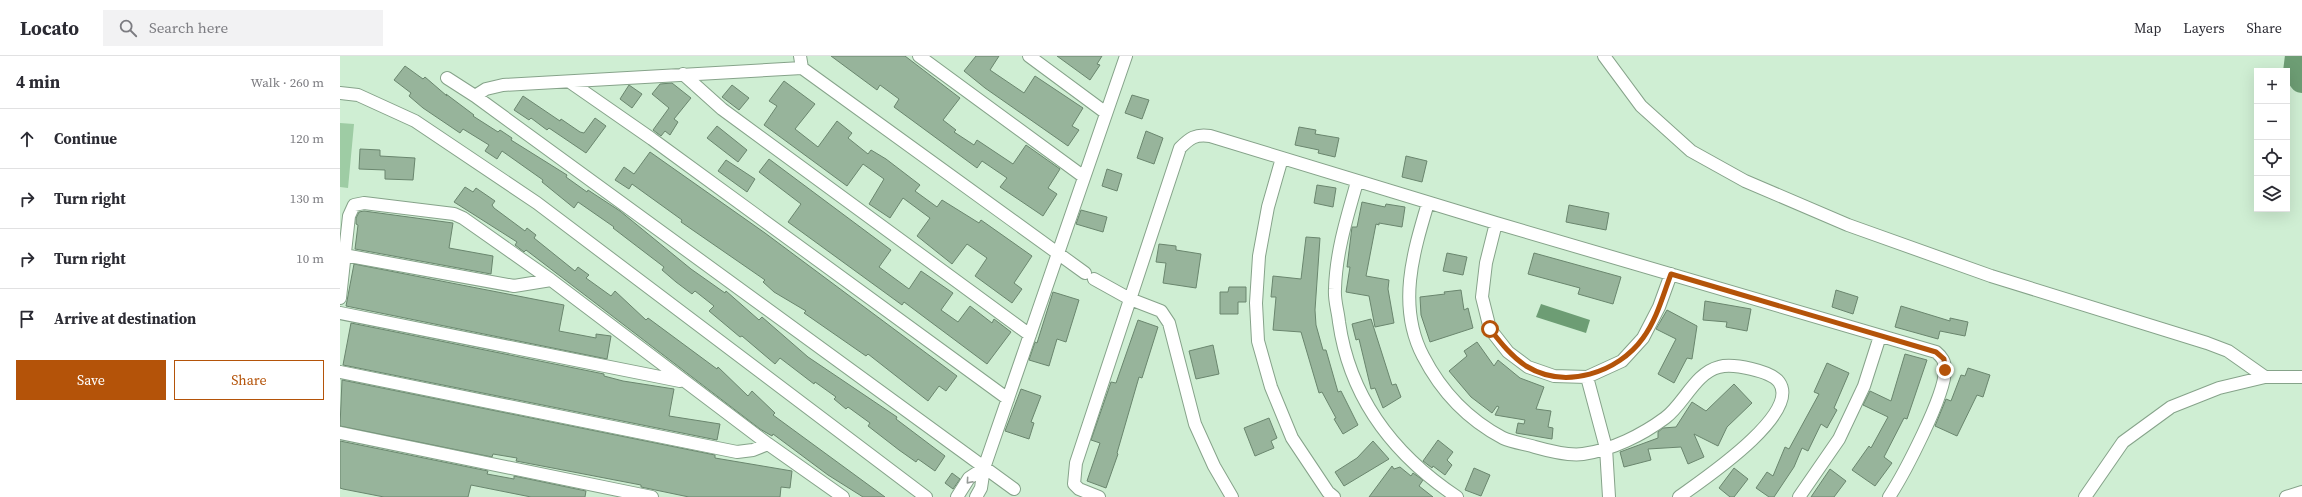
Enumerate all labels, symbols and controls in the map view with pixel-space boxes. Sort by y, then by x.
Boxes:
search box [103,10,383,46]
text: Locato [20,15,79,41]
icon: search [117,17,139,39]
text: Search here [149,17,228,38]
text: Map [2134,18,2161,38]
text: Layers [2183,18,2225,38]
text: Share [2247,18,2282,38]
map controls [2254,68,2290,212]
button: + [2254,68,2290,104]
text: 4 min [16,70,60,94]
text: Walk · 260 m [251,74,324,91]
button: − [2254,104,2290,140]
icon: ahead [16,128,38,150]
text: Continue [54,128,117,149]
text: 120 m [290,130,324,147]
button: locate [2254,140,2290,176]
button: layers [2254,176,2290,212]
icon: right [16,188,38,210]
text: Turn right [54,188,126,209]
text: 130 m [290,190,324,207]
icon: right [16,248,38,270]
text: Turn right [54,248,126,269]
text: 10 m [296,250,324,267]
icon: arrive [16,308,38,330]
text: Arrive at destination [54,308,196,329]
route start [1481,320,1499,338]
button: Save [16,360,166,400]
button: Share [174,360,324,400]
route end [1936,361,1954,379]
one-way arrow [966,476,973,483]

